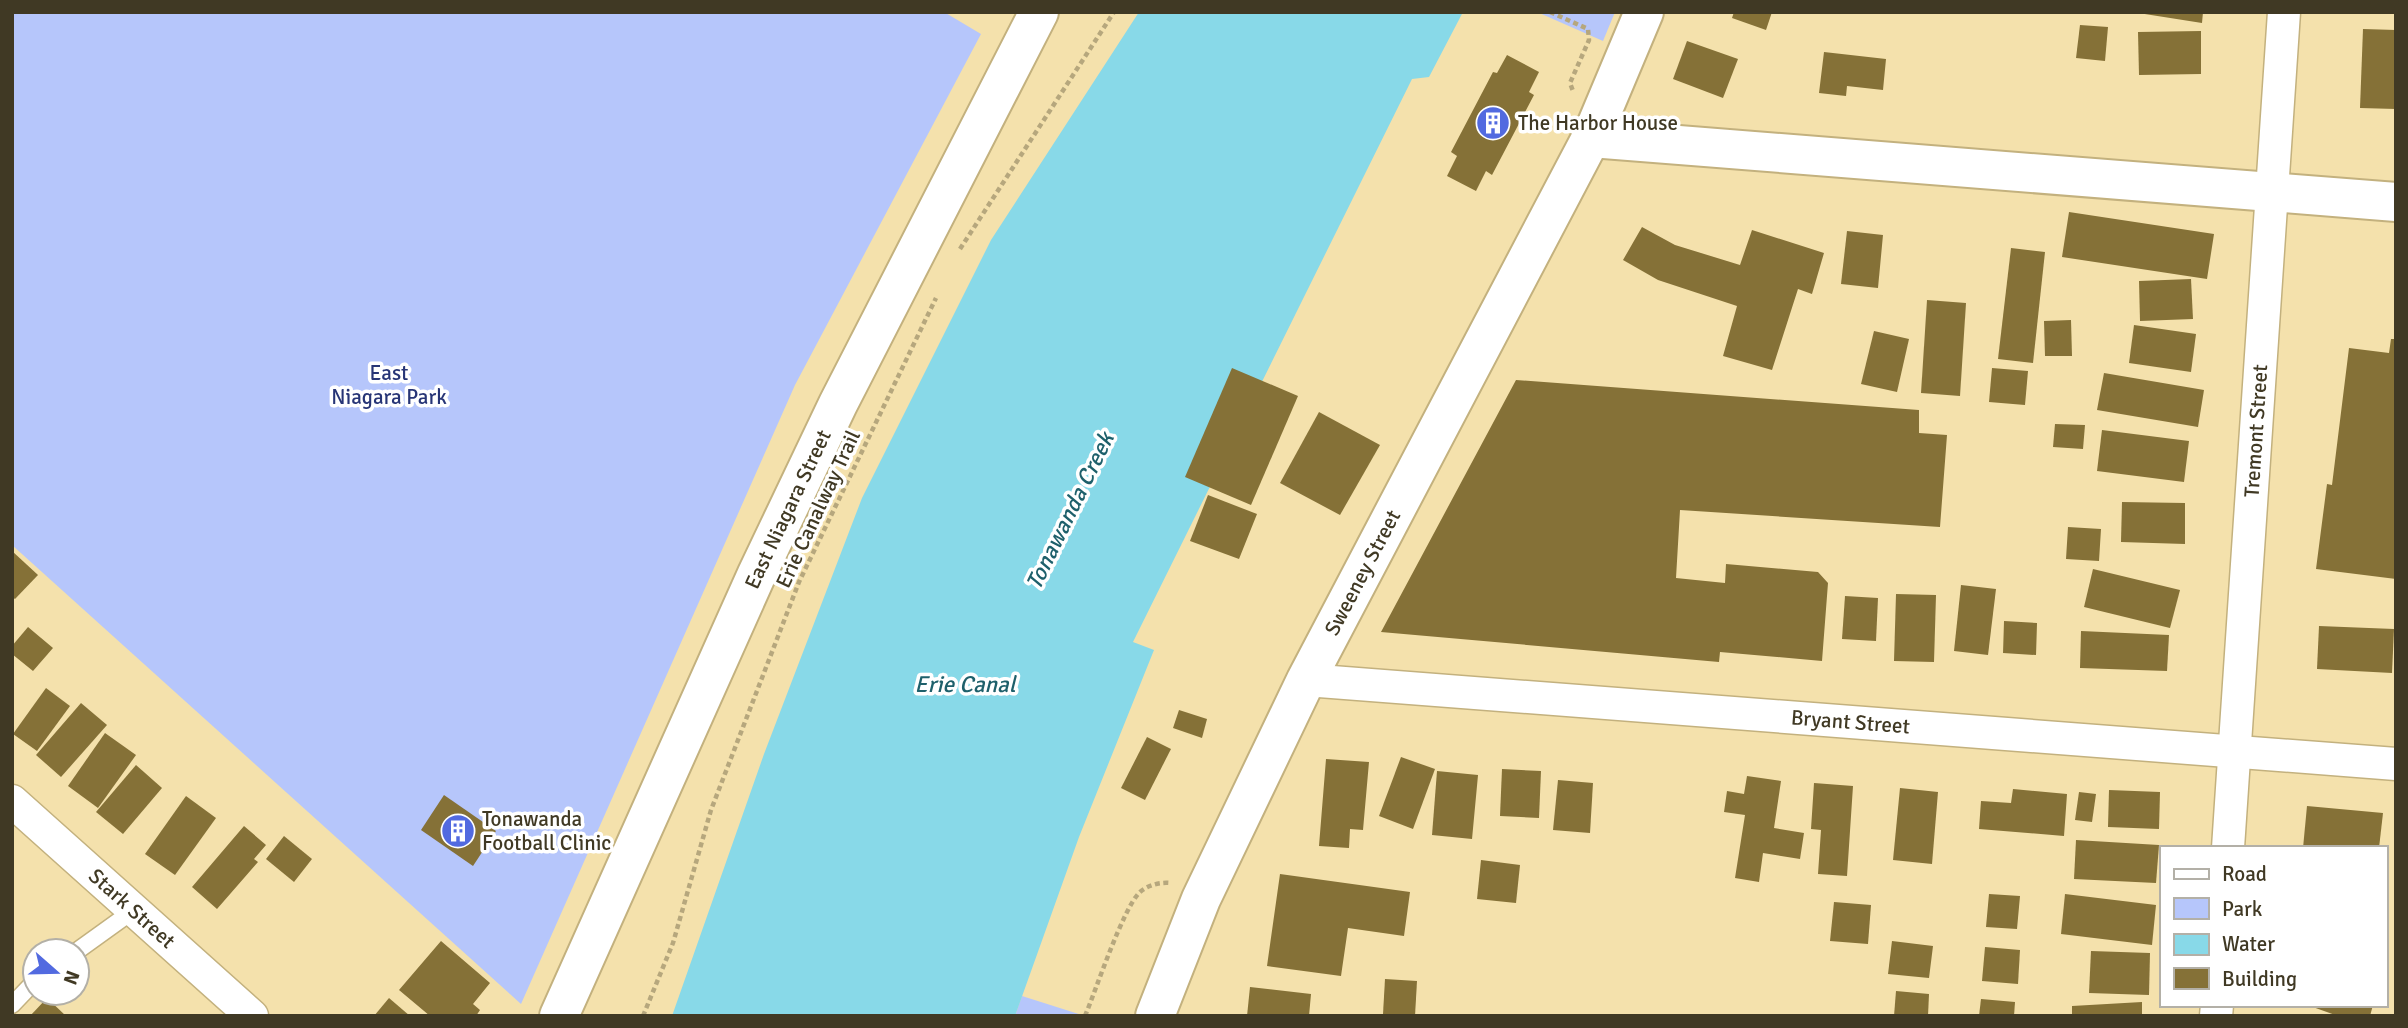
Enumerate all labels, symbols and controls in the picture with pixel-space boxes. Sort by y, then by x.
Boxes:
building icon: The Harbor House [1474,104,1512,142]
place label: The Harbor House [1518,110,1678,136]
park label: East Niagara Park [331,360,447,410]
street label: Tremont Street [2239,364,2273,498]
street label: East Niagara Street [739,425,837,593]
water label: Tonawanda Creek [1019,425,1122,594]
street label: Erie Canalway Trail [770,426,866,592]
street label: Sweeney Street [1319,505,1406,640]
water label: Erie Canal [914,670,1018,699]
street label: Bryant Street [1790,704,1911,739]
place label: Tonawanda Football Clinic [482,806,611,856]
building icon: Tonawanda Football Clinic [439,812,477,850]
legend [2160,846,2387,1007]
text: Road [2222,861,2267,887]
street label: Stark Street [83,863,181,954]
text: Park [2222,896,2263,922]
text: Water [2222,931,2275,957]
north arrow [21,937,91,1007]
text: Building [2222,966,2297,992]
text: N [57,967,85,988]

